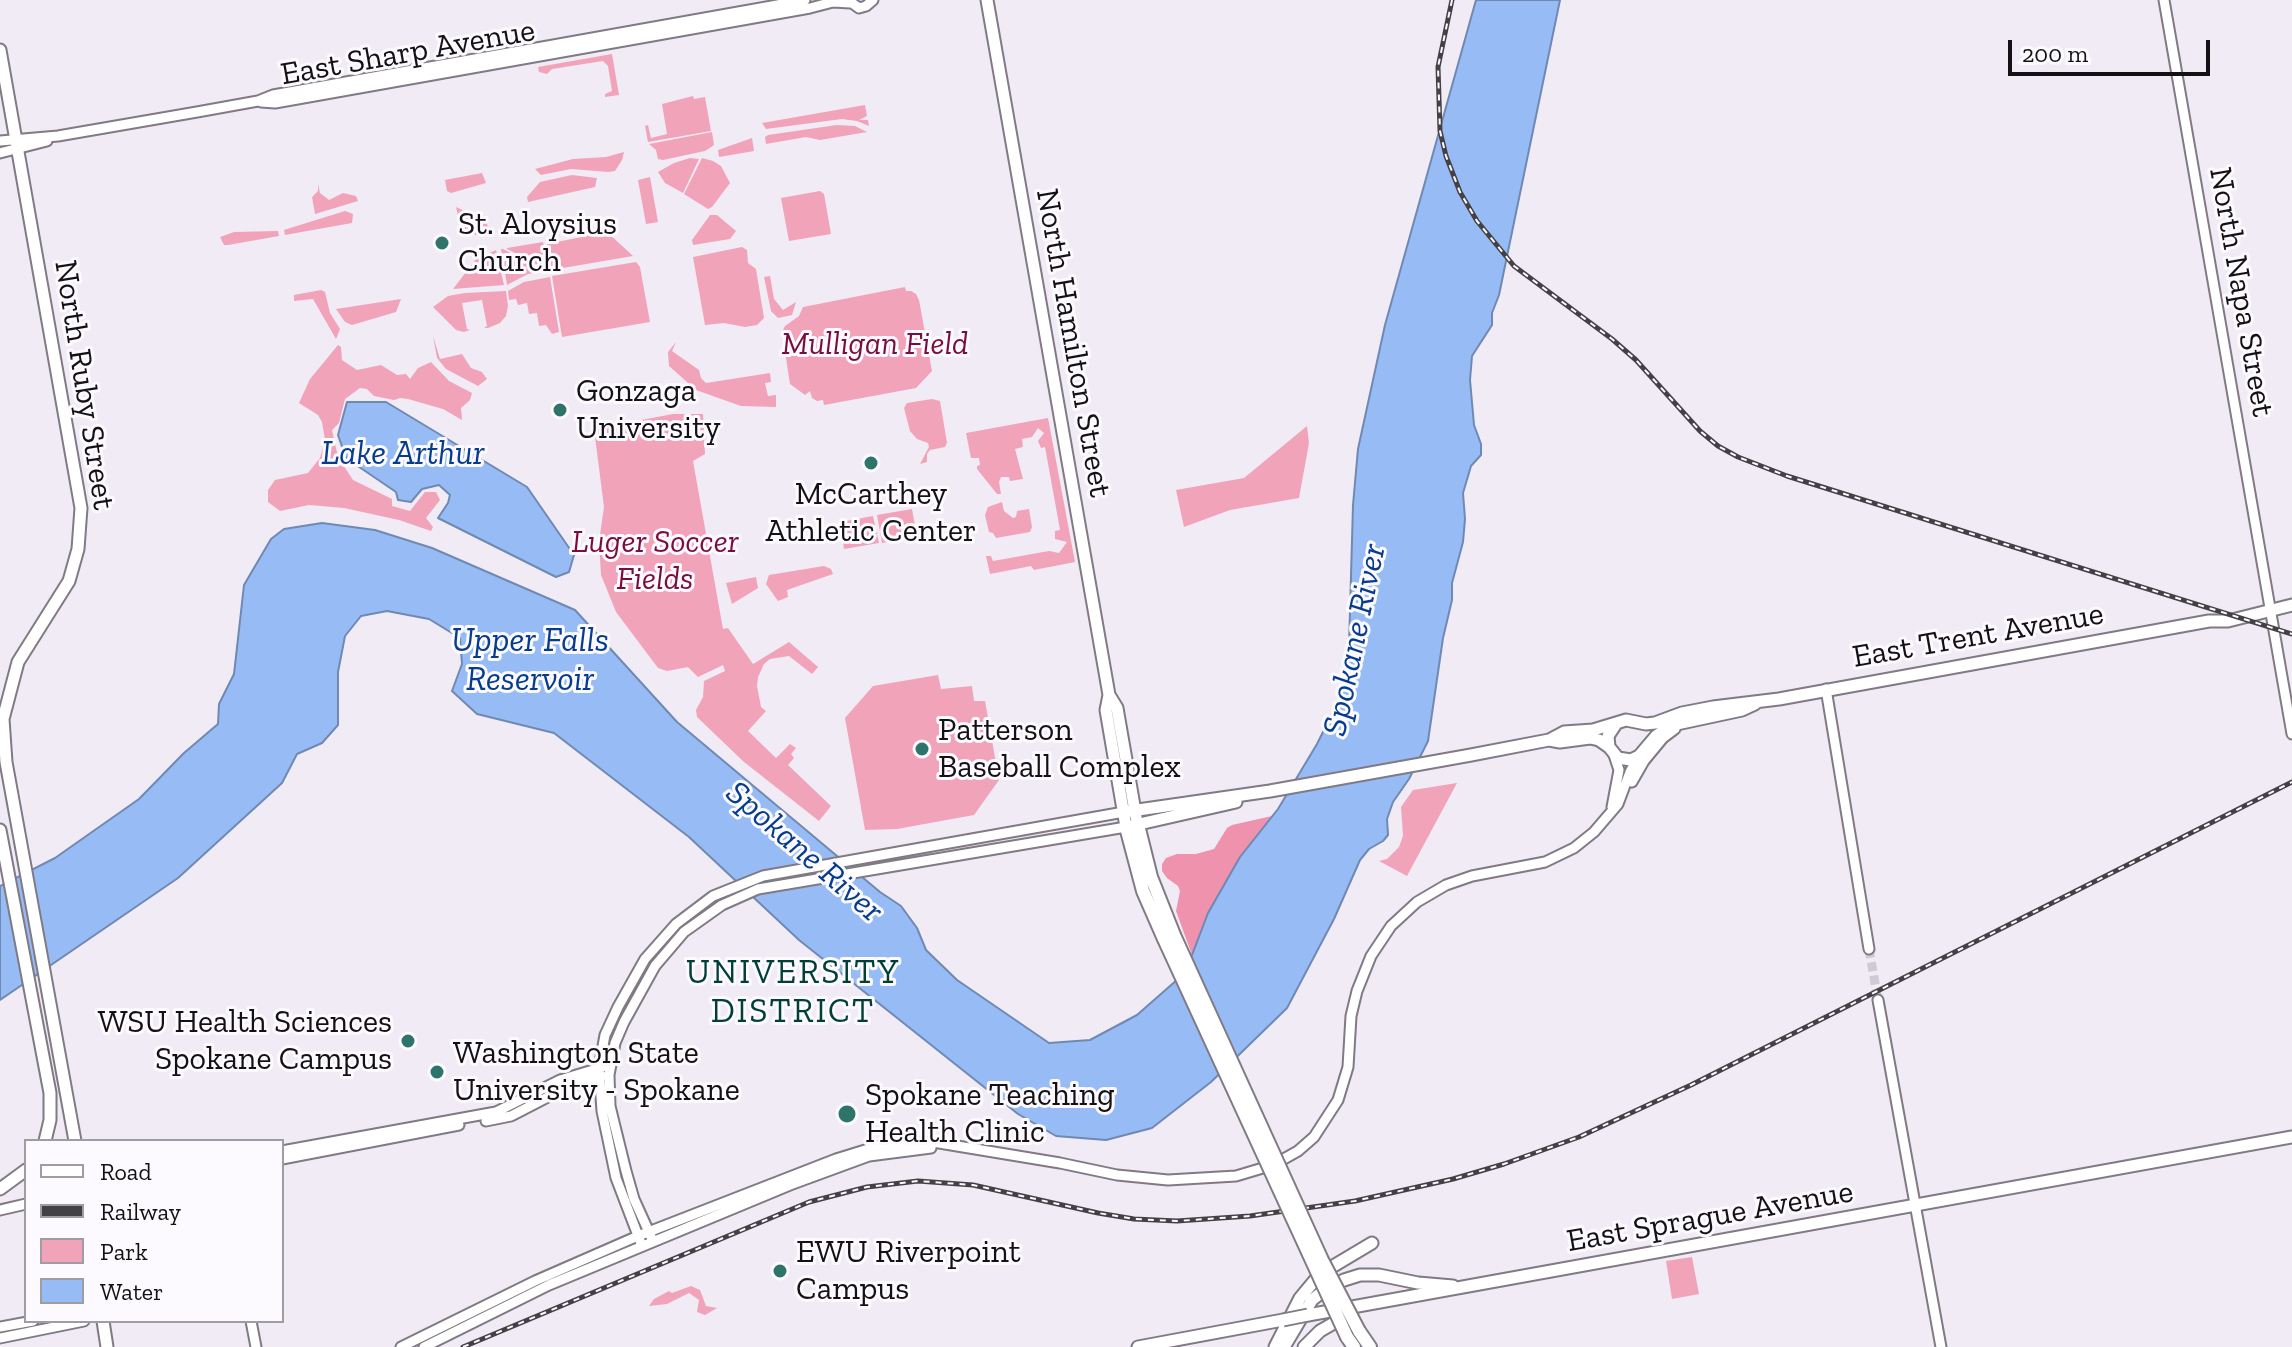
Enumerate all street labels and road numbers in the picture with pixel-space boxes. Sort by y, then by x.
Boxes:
street label: East Sharp Avenue [278,12,538,94]
street label: North Napa Street [2200,164,2282,420]
street label: North Hamilton Street [1027,186,1119,500]
street label: North Ruby Street [45,258,123,512]
street label: East Trent Avenue [1850,595,2106,677]
street label: East Sprague Avenue [1564,1173,1856,1261]

